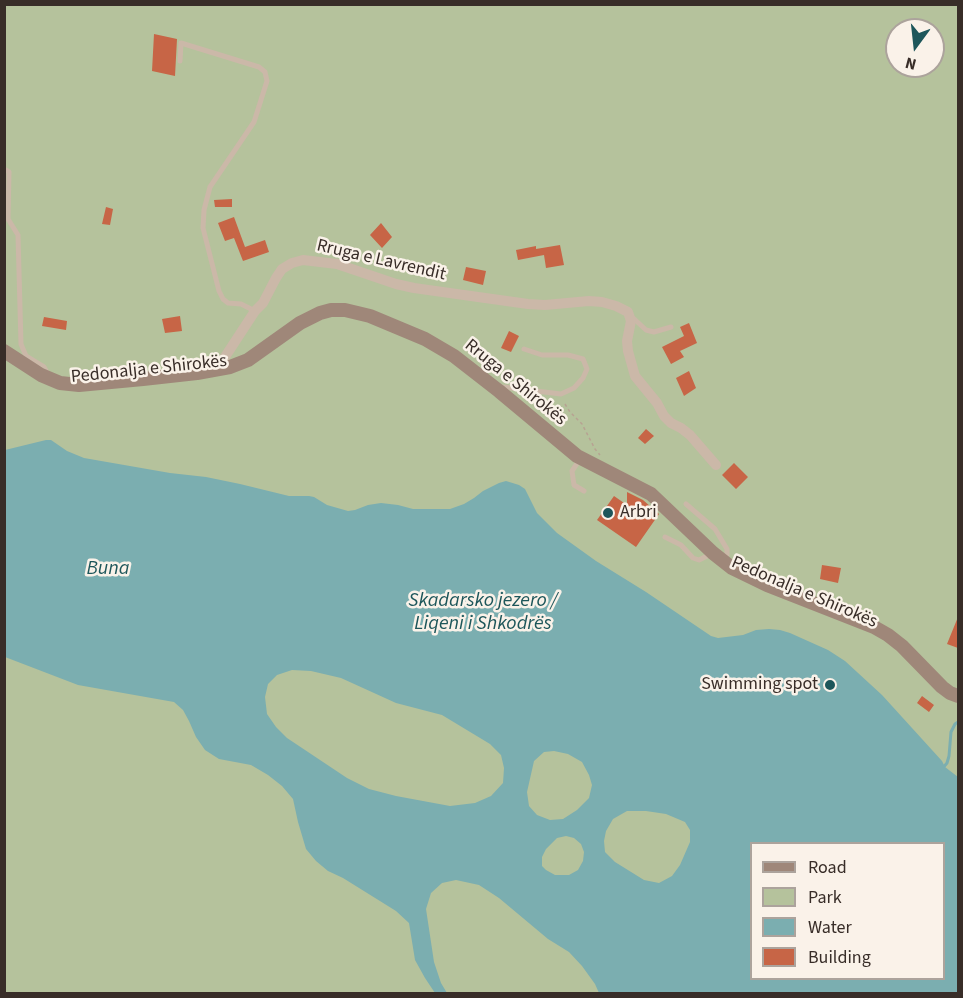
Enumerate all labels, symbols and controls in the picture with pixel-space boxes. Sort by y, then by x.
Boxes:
north arrow [885,18,945,78]
text: N [903,51,919,75]
street label: Rruga e Lavrendit [314,236,448,286]
street label: Rruga e Shirokës [460,335,570,431]
street label: Pedonalja e Shirokës [70,351,228,389]
place label: Arbri [620,502,657,524]
marker: Arbri [601,506,615,520]
street label: Pedonalja e Shirokës [728,552,880,634]
water label: Buna [86,558,130,582]
water label: Skadarsko jezero / Liqeni i Shkodrës [408,590,558,637]
place label: Swimming spot [701,674,818,696]
marker: Swimming spot [823,678,837,692]
legend [750,842,945,980]
text: Road [808,855,847,880]
text: Park [808,885,842,910]
text: Water [808,915,852,940]
text: Building [808,945,871,970]

